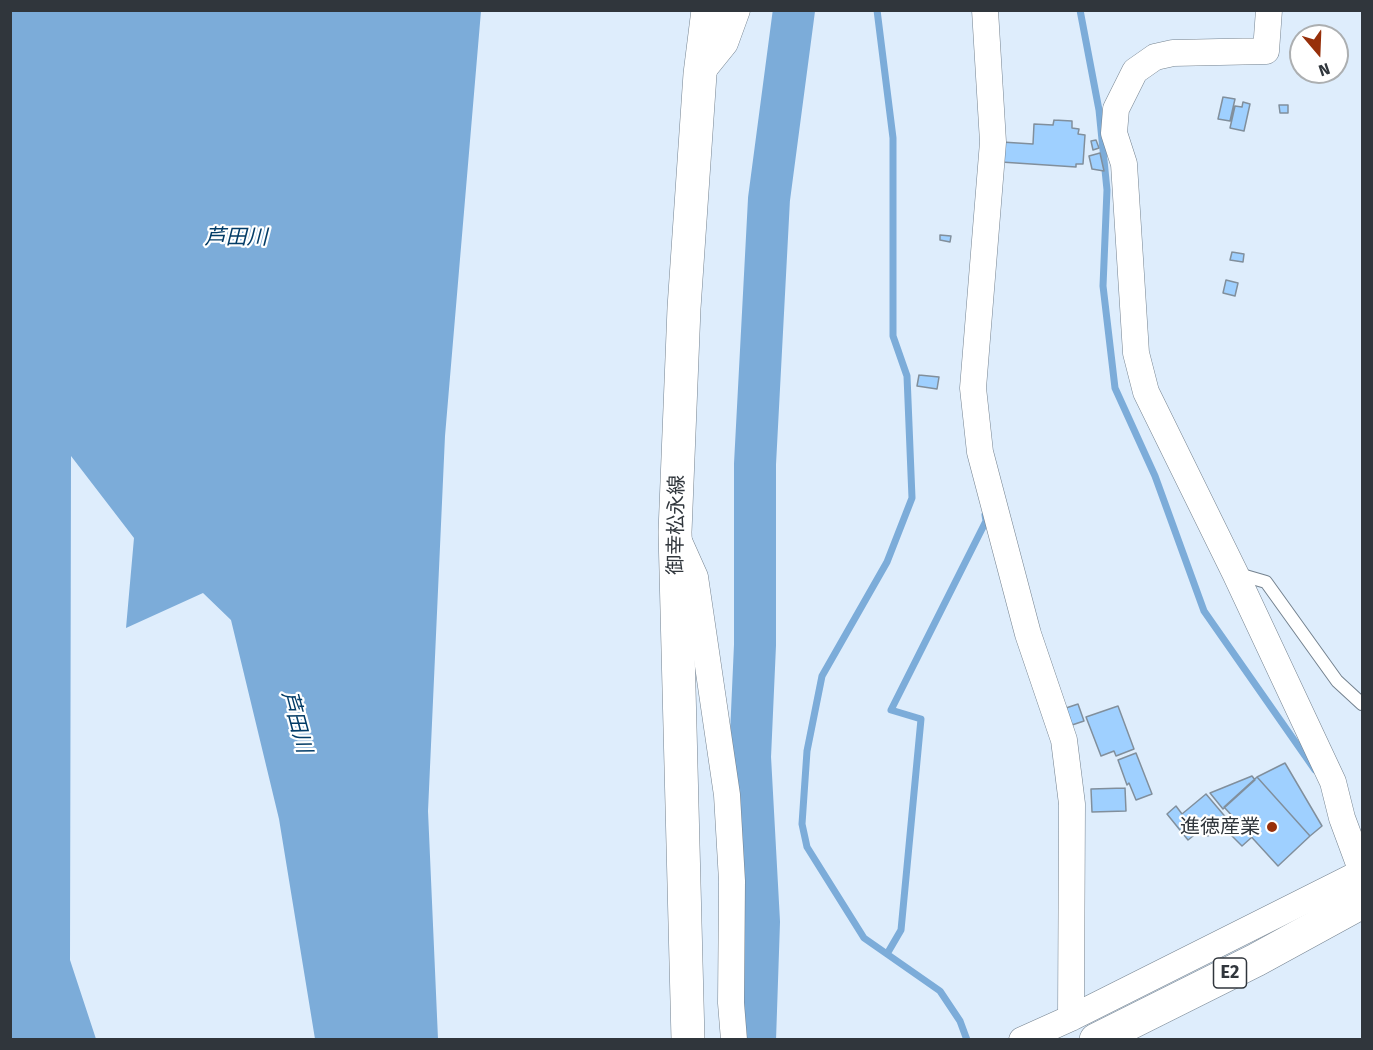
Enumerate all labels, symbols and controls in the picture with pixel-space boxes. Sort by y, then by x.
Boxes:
north arrow [1289,24,1349,84]
text: N [1316,59,1332,80]
water label: 芦田川 [205,225,267,251]
street label: 御幸松永線 [664,475,690,575]
water label: 芦田川 [276,688,316,756]
place label: 進徳産業 [1180,815,1260,839]
marker: 進徳産業 [1265,820,1279,834]
road number: E2 [1214,958,1246,988]

